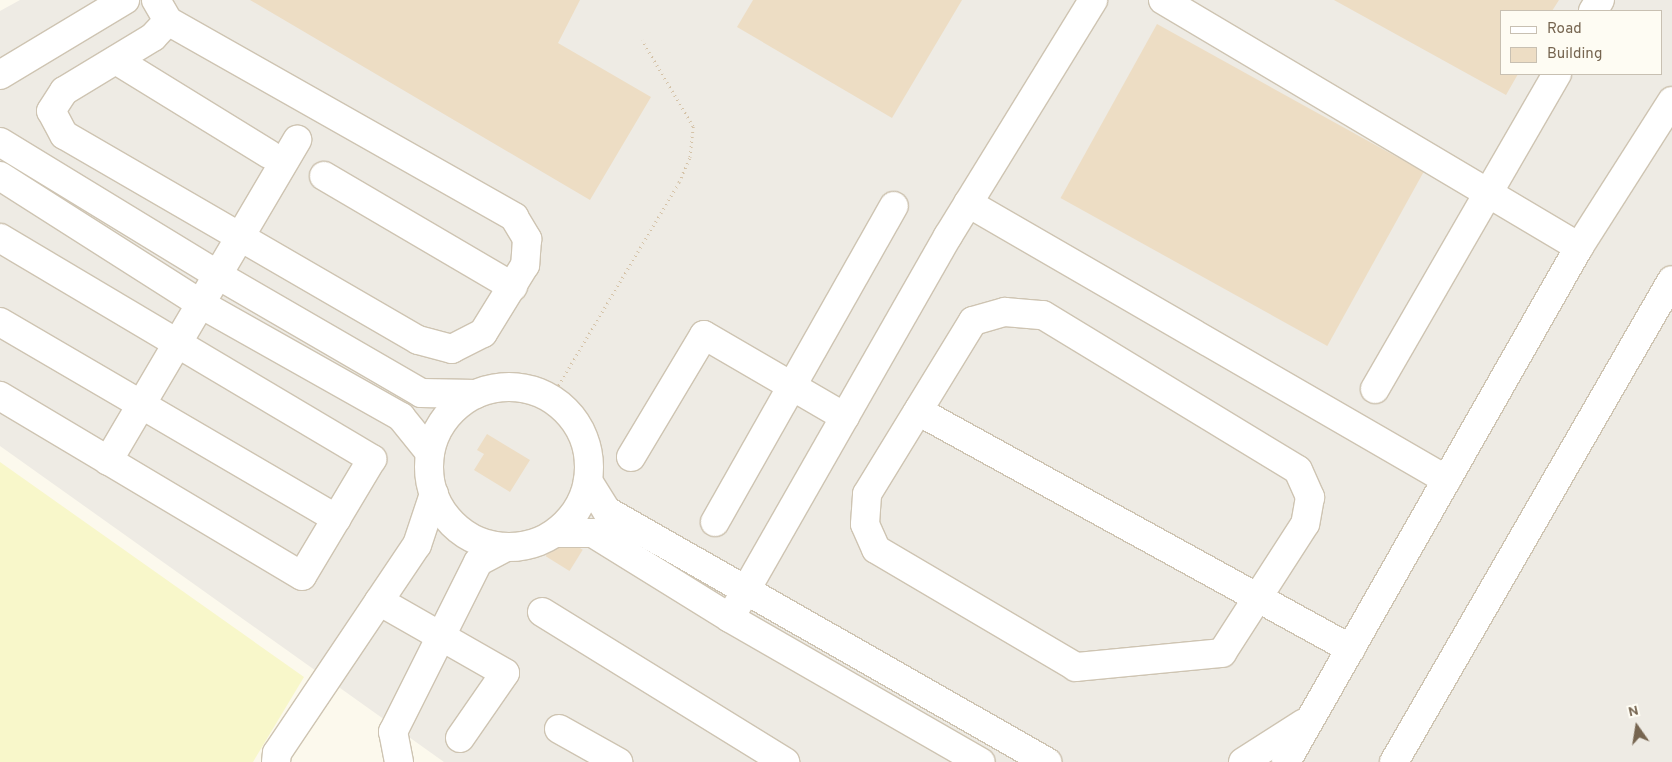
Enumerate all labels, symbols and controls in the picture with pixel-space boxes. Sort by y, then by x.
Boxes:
legend [1500,10,1662,75]
text: Road [1547,20,1582,39]
text: Building [1547,45,1602,64]
north arrow [1612,702,1662,752]
text: N [1627,702,1640,721]

